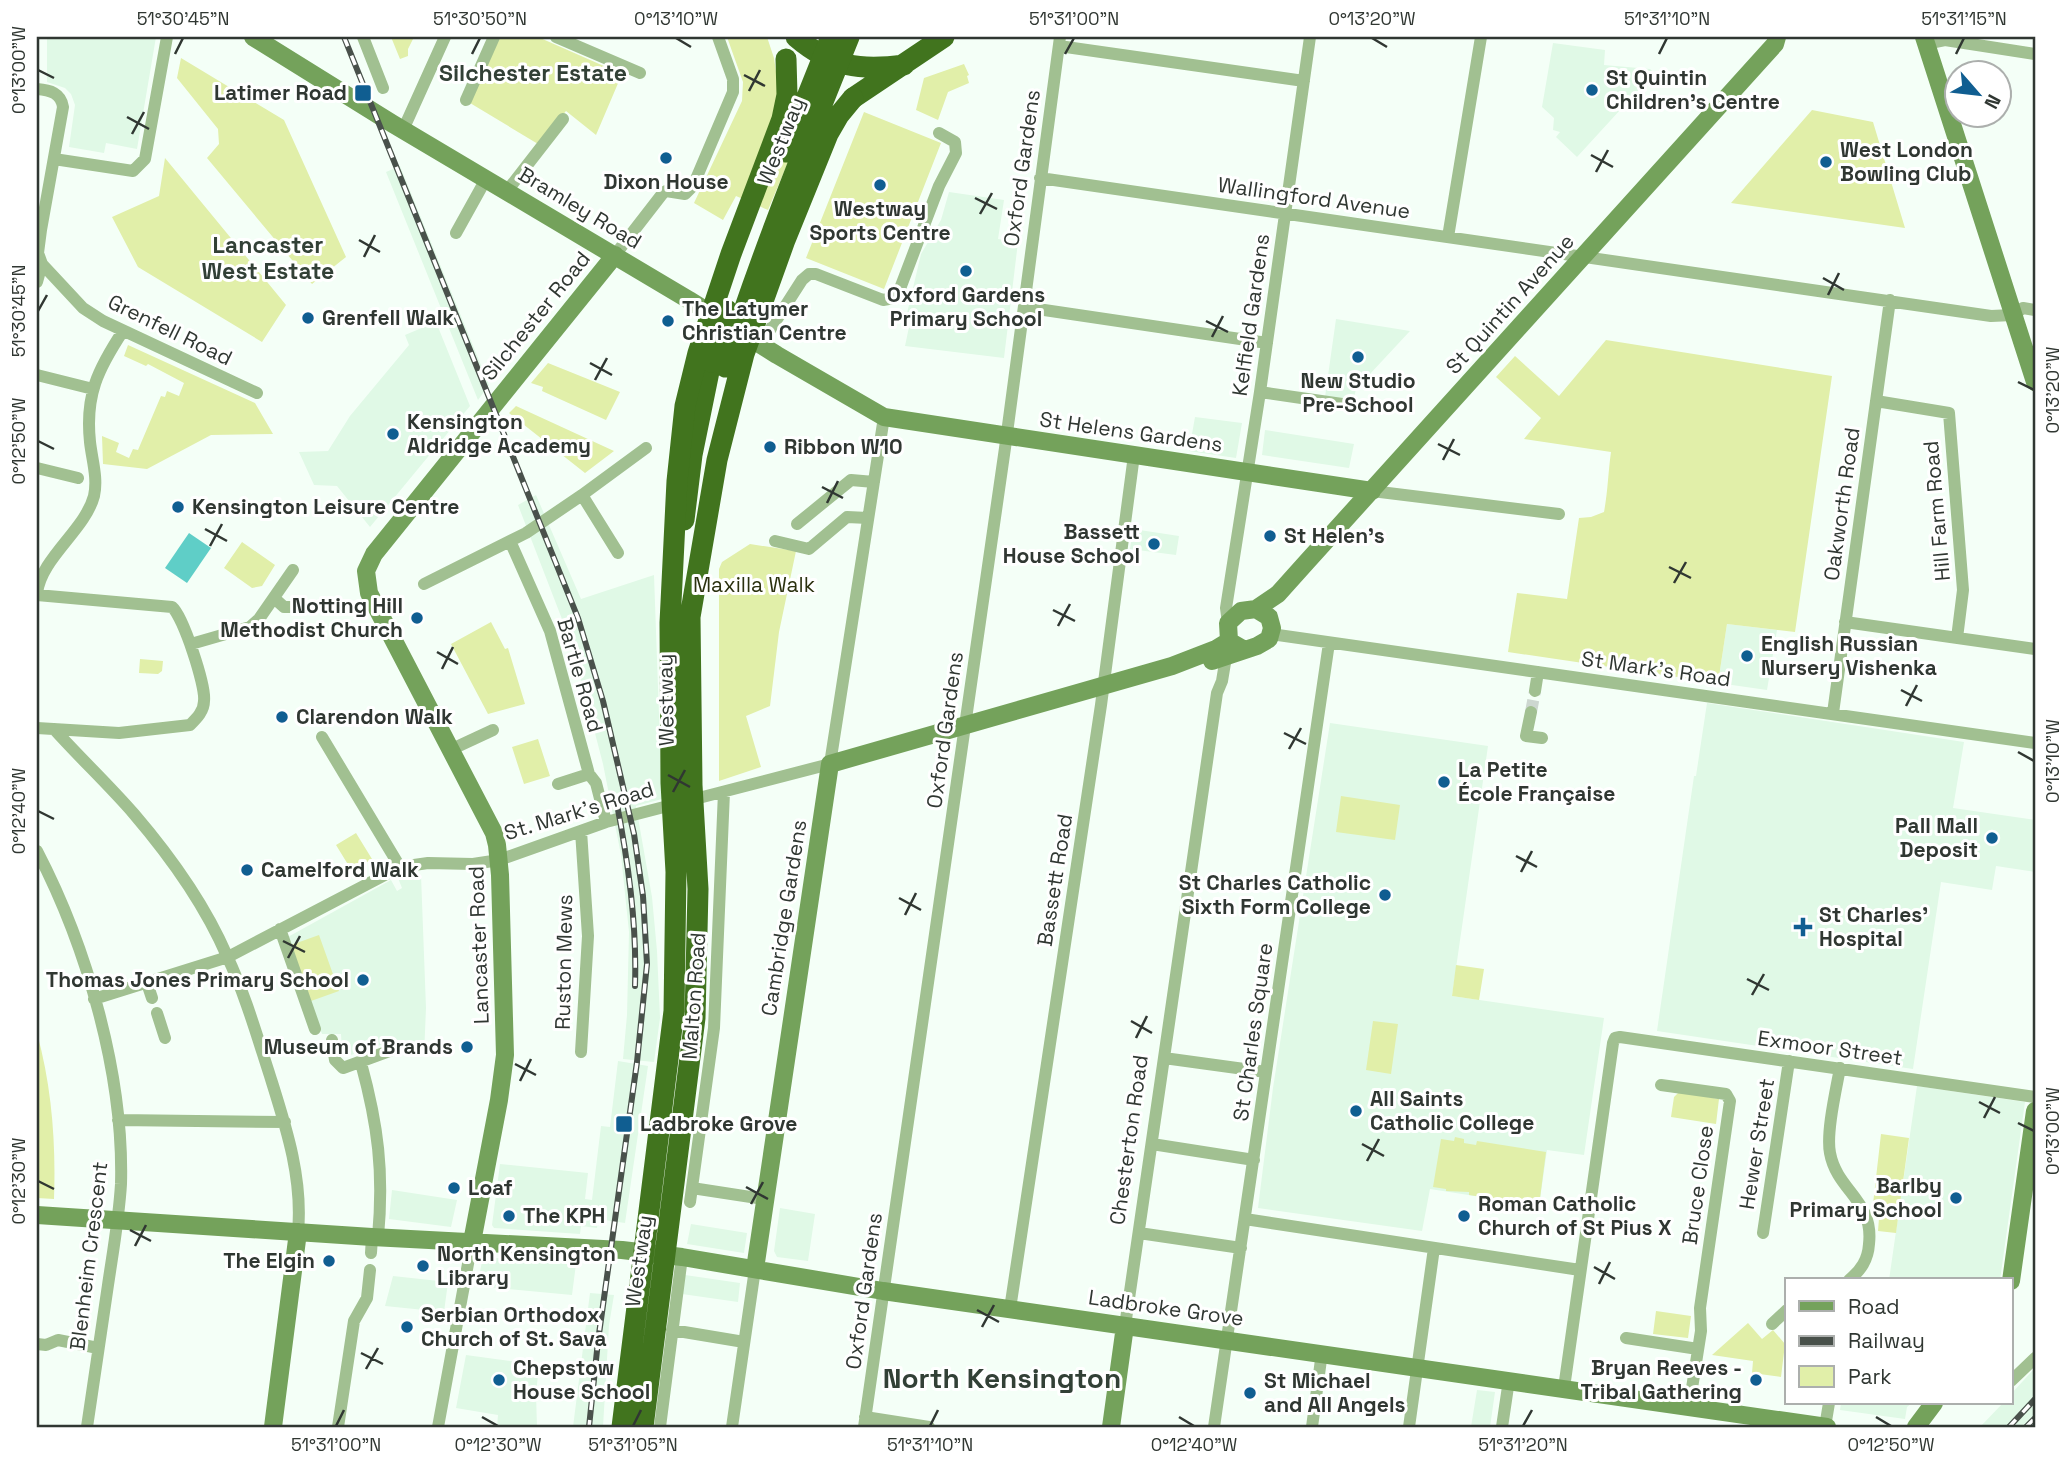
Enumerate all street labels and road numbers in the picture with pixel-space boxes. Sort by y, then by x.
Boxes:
street label: Oxford Gardens [997,88,1046,248]
street label: Westway [751,93,810,189]
street label: Bramley Road [514,160,647,255]
street label: Wallingford Avenue [1216,171,1412,224]
street label: St Quintin Avenue [1440,228,1580,379]
street label: Kelfield Gardens [1226,232,1275,398]
street label: Silchester Road [475,246,596,386]
street label: Grenfell Road [104,288,237,371]
street label: St Helens Gardens [1038,405,1224,458]
street label: Oakworth Road [1817,426,1866,582]
street label: Hill Farm Road [1917,440,1956,582]
street label: Bartle Road [551,614,610,735]
street label: St Mark's Road [1580,645,1733,692]
street label: Oxford Gardens [920,650,969,810]
street label: Westway [651,654,680,746]
street label: St. Mark's Road [501,775,657,846]
street label: Bassett Road [1031,812,1078,948]
street label: Cambridge Gardens [755,818,812,1018]
street label: Lancaster Road [462,865,495,1025]
street label: Ruston Mews [549,894,578,1030]
street label: Malton Road [676,931,711,1060]
street label: St Charles Square [1227,941,1278,1123]
street label: Exmoor Street [1756,1024,1904,1071]
street label: Chesterton Road [1103,1053,1154,1227]
street label: Hewer Street [1733,1076,1780,1211]
street label: Bruce Close [1676,1124,1719,1246]
street label: Blenheim Crescent [64,1160,113,1352]
street label: Oxford Gardens [839,1211,888,1371]
street label: Westway [619,1213,658,1309]
street label: Ladbroke Grove [1087,1283,1246,1332]

